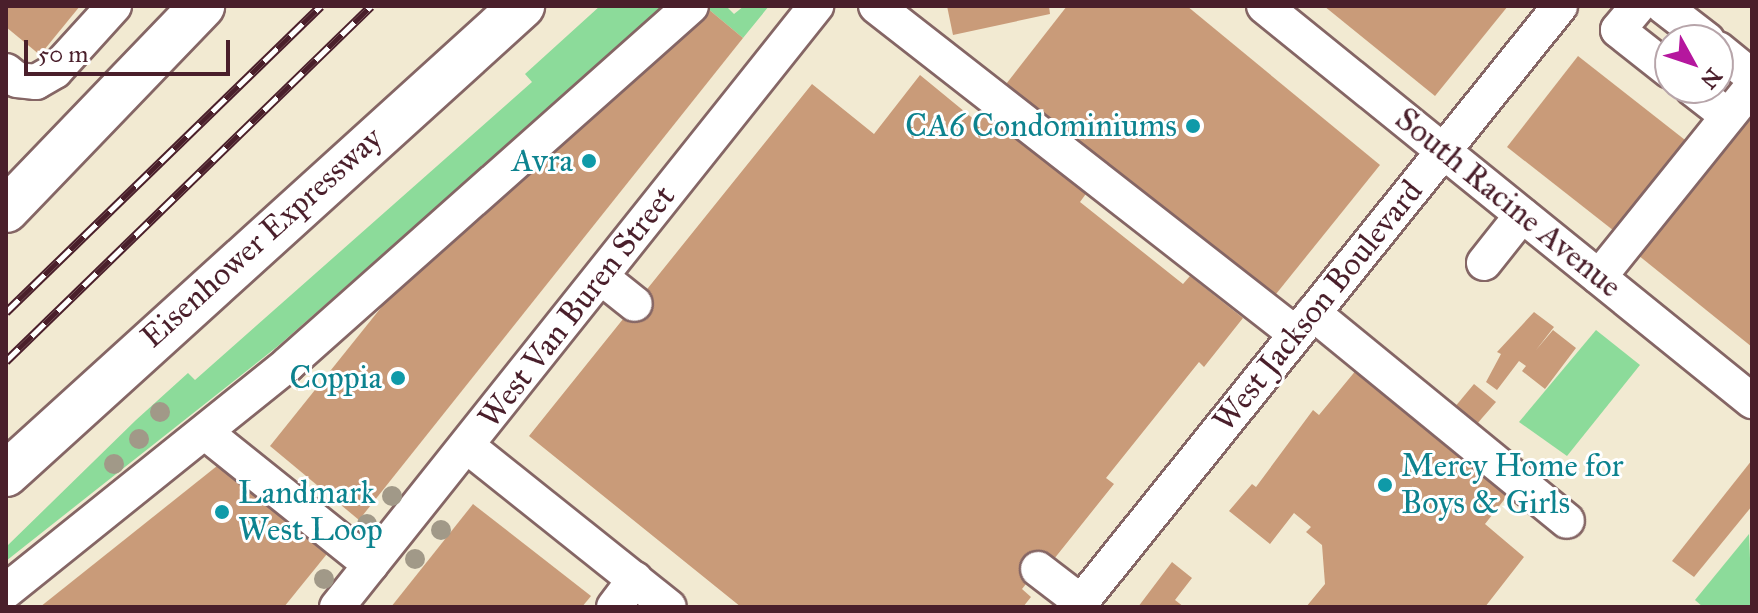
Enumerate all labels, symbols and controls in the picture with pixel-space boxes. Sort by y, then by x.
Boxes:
scale bar [28,24,234,74]
north arrow [1654,24,1734,104]
text: 50 m [38,39,88,69]
text: N [1695,63,1728,94]
street label: South Racine Avenue [1387,100,1629,306]
place label: CA6 Condominiums [905,107,1177,145]
marker: CA6 Condominiums [1184,117,1202,135]
street label: Eisenhower Expressway [133,120,391,356]
place label: Avra [512,142,573,180]
marker: Avra [580,152,598,170]
street label: West Jackson Boulevard [1205,173,1431,439]
street label: West Van Buren Street [471,178,683,436]
place label: Coppia [289,359,382,397]
marker: Coppia [389,369,407,387]
place label: Mercy Home for Boys & Girls [1401,448,1624,523]
place label: Landmark West Loop [238,475,383,550]
marker: Mercy Home for Boys & Girls [1376,476,1394,494]
marker: Landmark West Loop [213,503,231,521]

